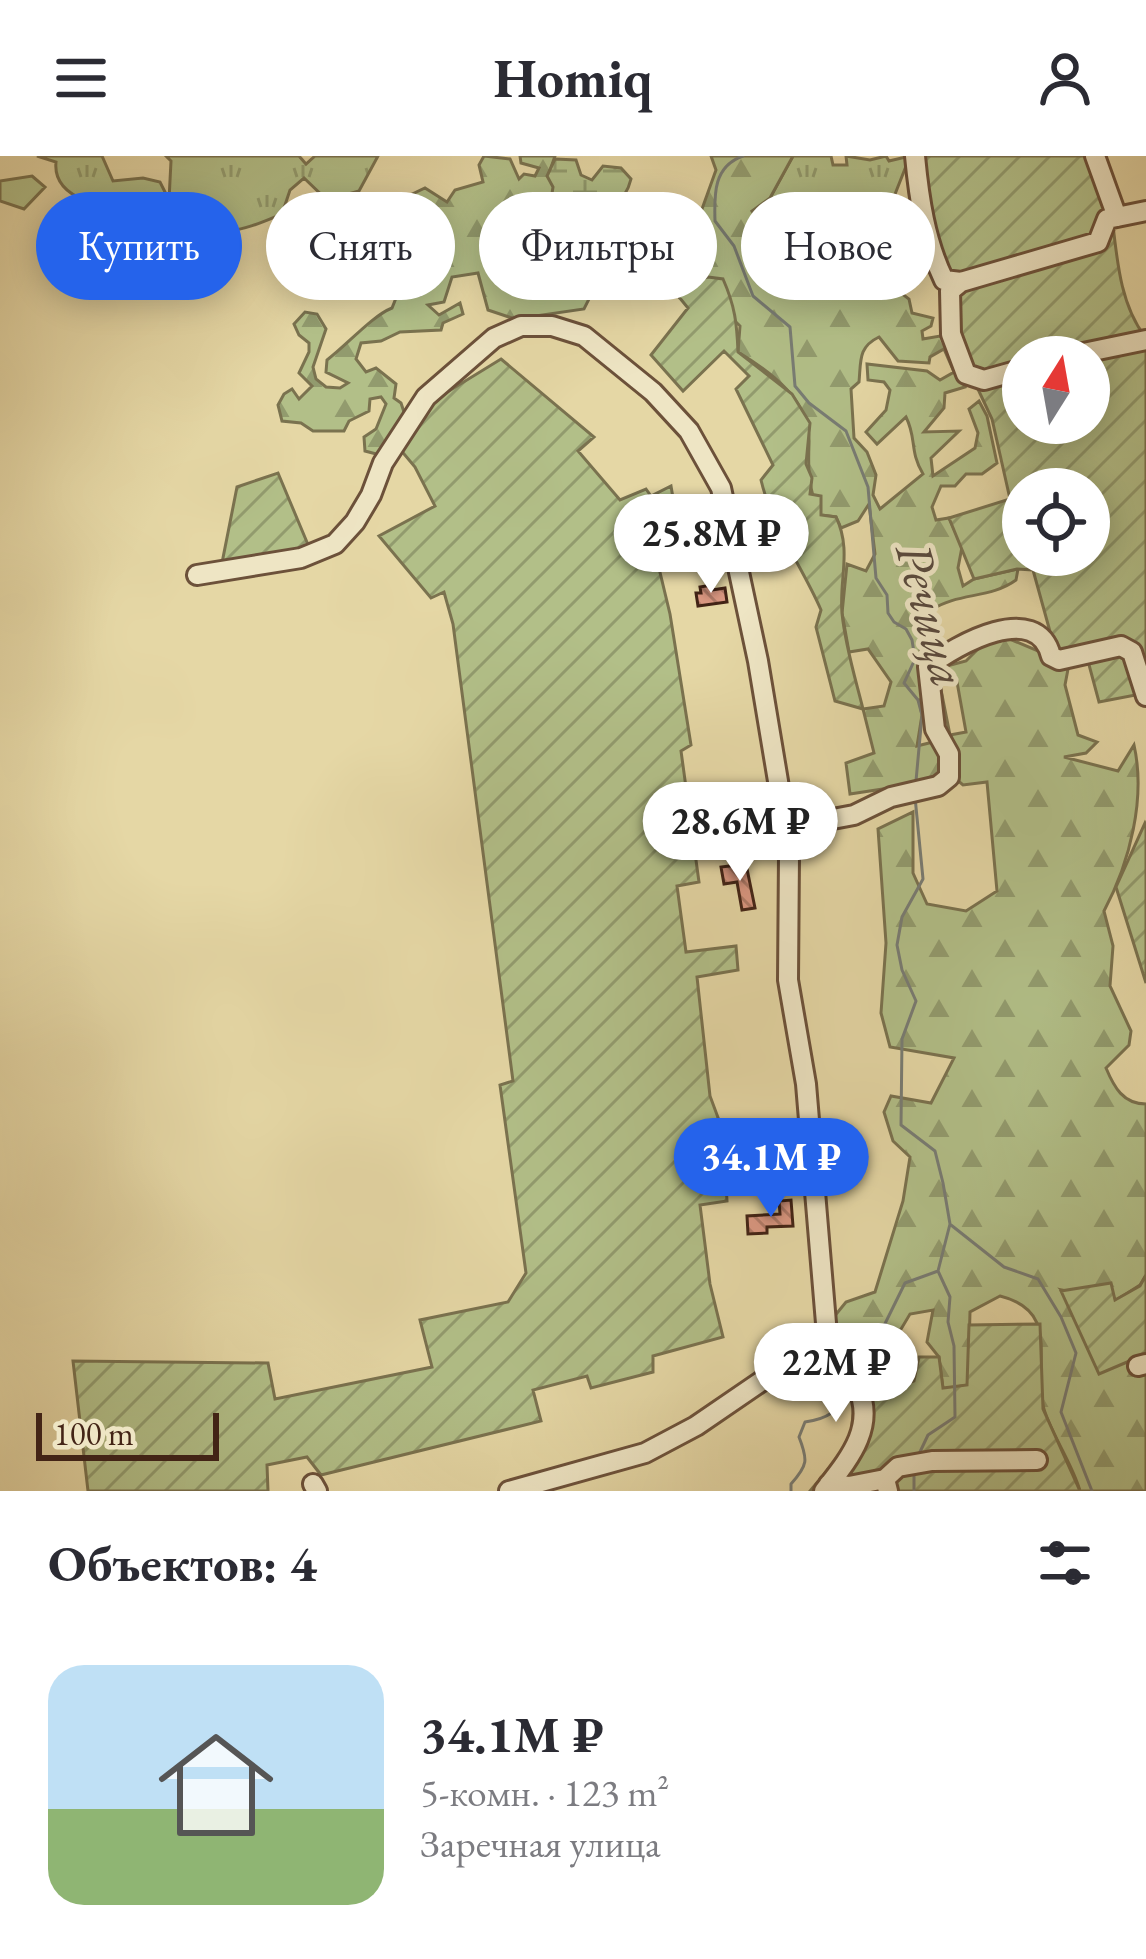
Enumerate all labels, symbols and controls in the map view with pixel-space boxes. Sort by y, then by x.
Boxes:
text: Homiq [494,43,652,113]
icon: menu [48,45,114,111]
icon: person [1032,45,1098,111]
chip: Купить [36,192,242,300]
chip: Снять [266,192,455,300]
chip: Фильтры [479,192,717,300]
chip: Новое [741,192,935,300]
north arrow [1002,336,1110,444]
map controls [1002,336,1110,576]
button: locate [1002,468,1110,576]
pin: 25.8M ₽ [600,494,822,596]
text: 25.8M ₽ [641,507,781,558]
water label: Речица [881,534,983,694]
pin: 28.6M ₽ [629,782,851,884]
text: 28.6M ₽ [670,795,810,846]
pin: 34.1M ₽ [660,1118,882,1220]
text: 34.1M ₽ [701,1131,841,1182]
pin: 22M ₽ [752,1323,920,1425]
text: 22M ₽ [781,1336,891,1387]
scale bar [36,1407,219,1460]
text: 100 m [54,1412,134,1455]
text: Объектов: 4 [48,1530,317,1596]
icon: filters [1032,1530,1098,1596]
text: 34.1M ₽ [420,1701,604,1767]
icon: home [144,1713,288,1857]
text: 5-комн. · 123 m² [420,1767,669,1818]
text: Заречная улица [420,1818,661,1869]

